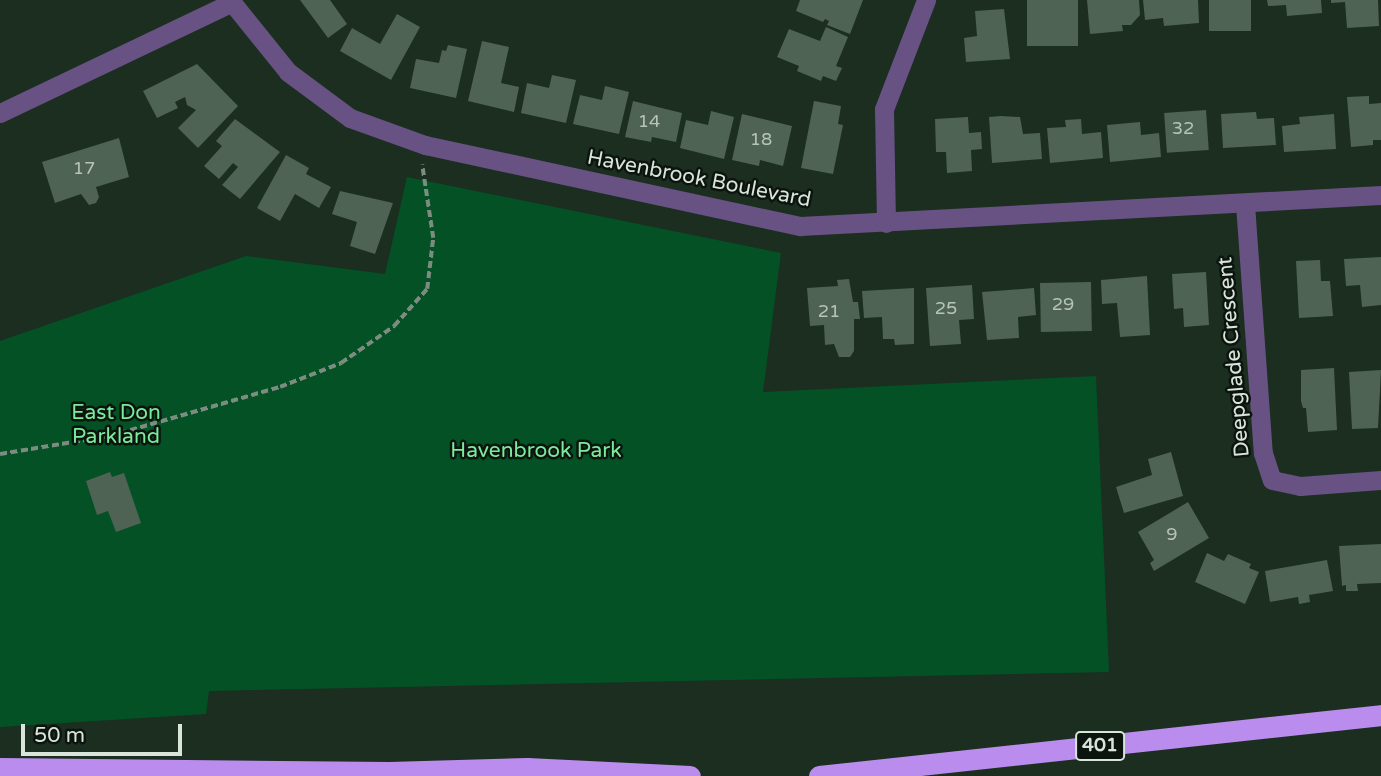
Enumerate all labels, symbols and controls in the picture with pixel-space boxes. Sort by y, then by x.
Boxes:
house number: 14 [638,110,660,132]
house number: 32 [1172,117,1194,139]
house number: 18 [750,128,772,150]
street label: Havenbrook Boulevard [585,145,813,213]
house number: 17 [73,157,95,179]
street label: Deepglade Crescent [1213,256,1255,458]
house number: 29 [1052,293,1074,315]
house number: 25 [935,297,957,319]
house number: 21 [818,300,840,322]
park label: East Don Parkland [71,400,161,450]
park label: Havenbrook Park [450,438,622,464]
house number: 9 [1166,523,1178,545]
scale bar [24,710,186,754]
text: 50 m [34,723,85,748]
road number: 401 [1074,730,1126,762]

